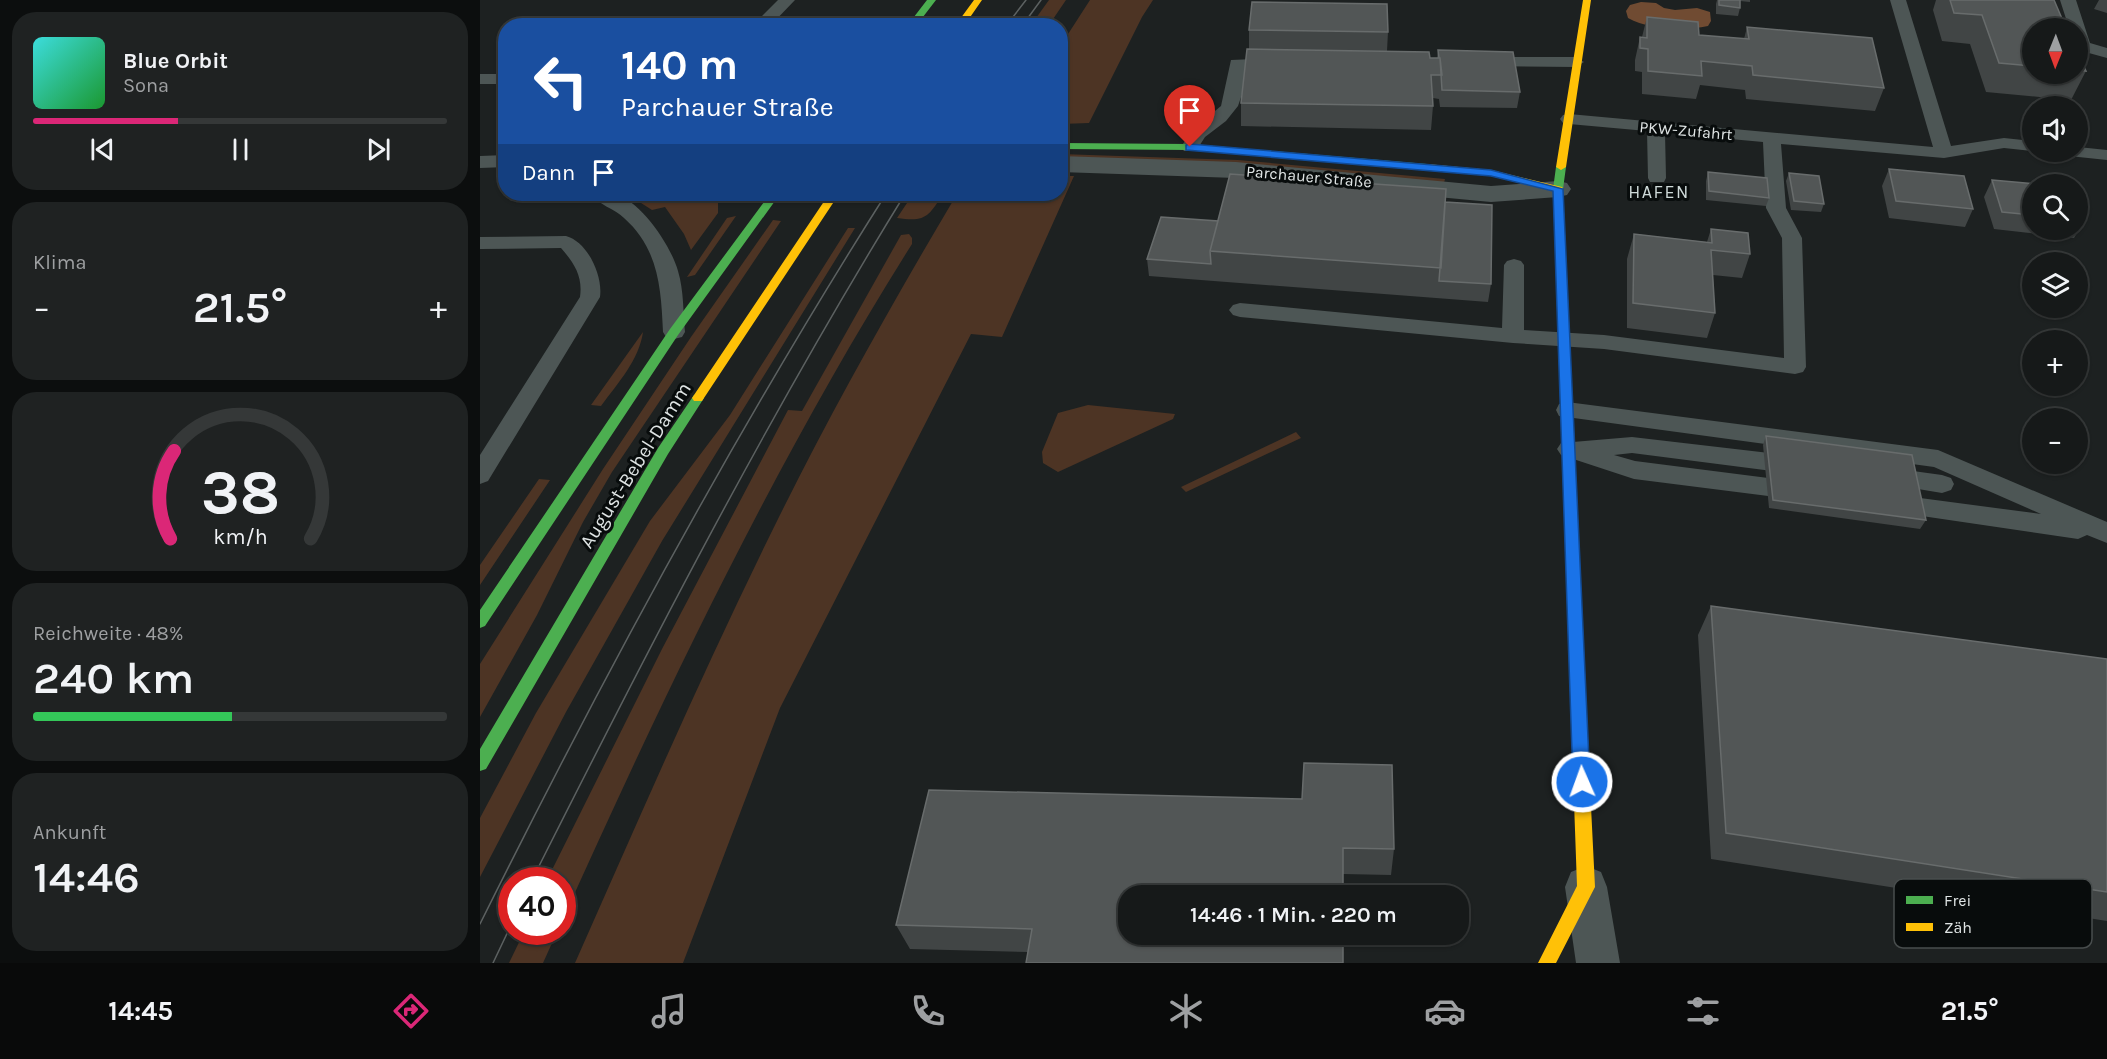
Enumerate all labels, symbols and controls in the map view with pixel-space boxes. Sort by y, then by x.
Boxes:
north arrow [2022,18,2088,84]
map controls [2022,18,2088,474]
text: 140 m [621,40,738,90]
icon: left [522,42,600,120]
text: Blue Orbit [123,48,228,74]
text: Sona [123,74,169,97]
pin [1164,85,1215,147]
text: Parchauer Straße [621,91,834,123]
icon: arrive [1173,94,1206,127]
button: sound [2022,96,2088,162]
street label: PKW-Zufahrt [1639,117,1733,144]
icon: previous [86,133,119,166]
icon: pause [224,133,257,166]
icon: next [362,133,395,166]
icon: arrive [587,156,620,189]
text: Dann [522,160,575,186]
street label: Parchauer Straße [1245,162,1373,191]
button: search [2022,174,2088,240]
district label: HAFEN [1628,181,1690,203]
text: Klima [33,251,86,274]
button: layers [2022,252,2088,318]
text: 21.5° [193,281,287,333]
text: − [33,288,50,326]
text: + [430,288,447,326]
button: + [2022,330,2088,396]
street label: August-Bebel-Damm [575,378,696,552]
button: − [2022,408,2088,474]
text: 38 [200,456,280,529]
text: km/h [213,524,267,549]
text: Reichweite · 48% [33,622,183,645]
text: 240 km [33,652,194,704]
position arrow [1550,750,1614,814]
text: Ankunft [33,821,106,844]
text: 14:46 [33,851,140,903]
speed limit sign: 40 [498,867,576,945]
legend [1894,879,2092,948]
text: Frei [1944,891,1971,910]
text: 14:46 · 1 Min. · 220 m [1190,902,1397,928]
text: Zäh [1944,918,1972,937]
icon: directions [390,990,432,1032]
icon: music [648,990,690,1032]
icon: phone [907,990,949,1032]
icon: climate [1165,990,1207,1032]
icon: car [1424,990,1466,1032]
icon: filters [1682,990,1724,1032]
text: 14:45 [108,995,173,1027]
text: 21.5° [1941,995,1999,1027]

